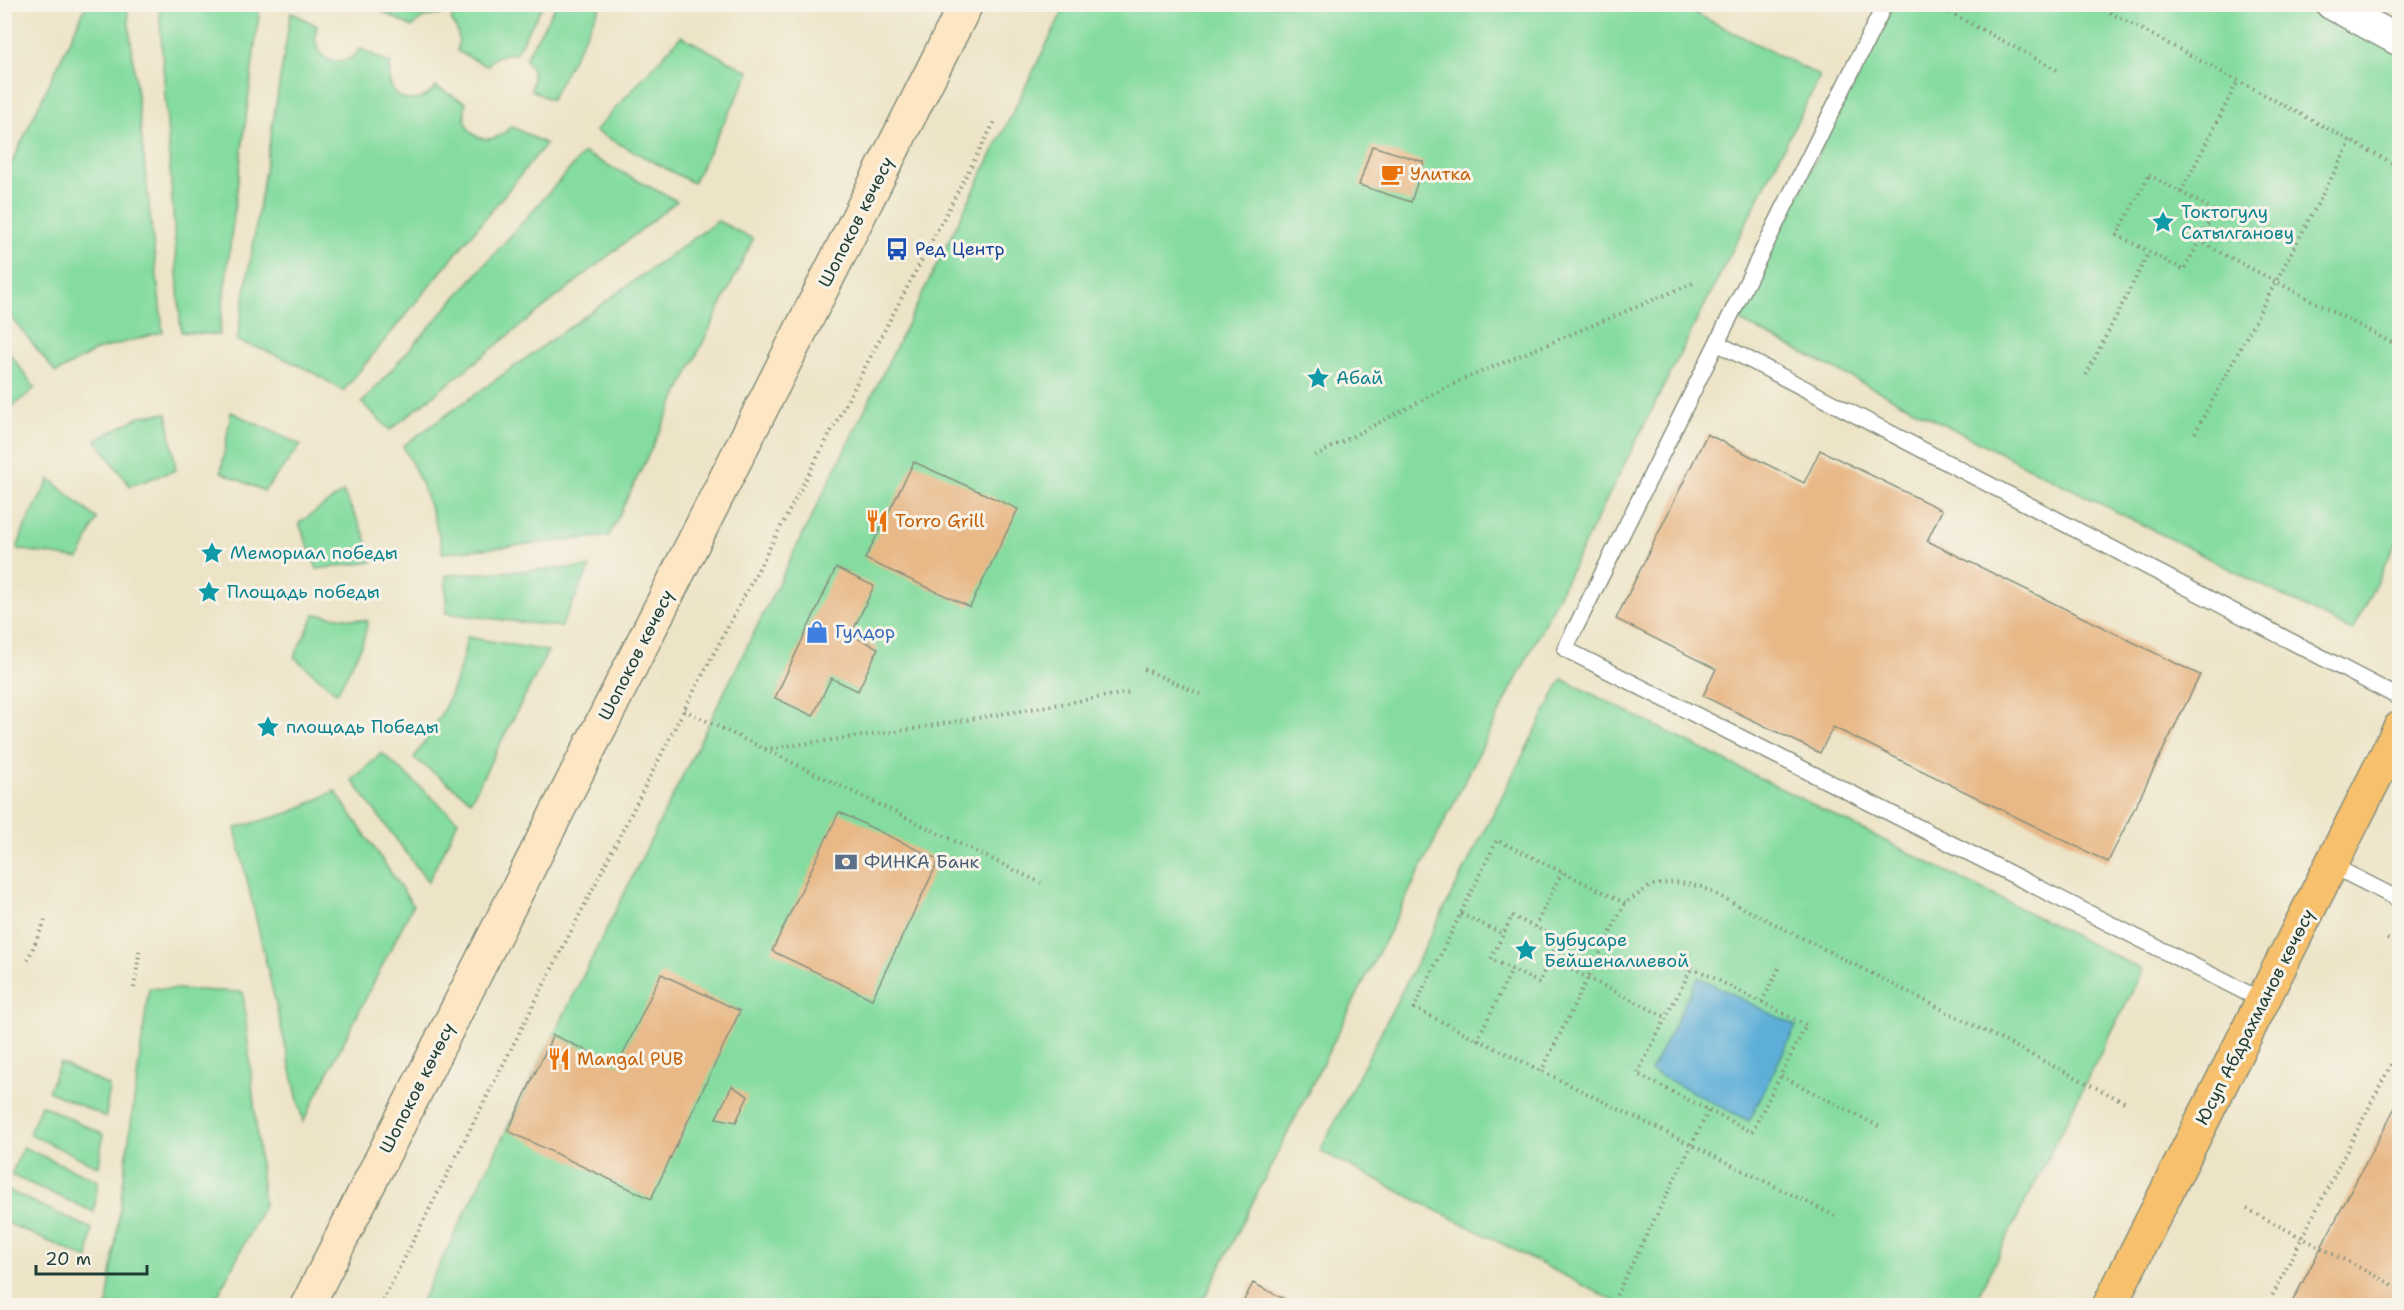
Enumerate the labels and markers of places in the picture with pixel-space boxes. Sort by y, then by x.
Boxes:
cafe icon: Улитка [1379,161,1405,187]
place label: Улитка [1410,162,1471,186]
place label: Токтогулу Сатылганову [2181,200,2294,245]
place icon: Токтогулу Сатылганову [2150,209,2176,235]
bus stop icon: Ред Центр [884,236,910,262]
place label: Ред Центр [915,237,1005,261]
place icon: Абай [1305,365,1331,391]
place label: Абай [1336,366,1383,390]
restaurant icon: Torro Grill [864,508,890,534]
place label: Torro Grill [895,509,985,533]
place icon: Мемориал победы [199,540,225,566]
place label: Мемориал победы [230,541,398,565]
place icon: Площадь победы [196,579,222,605]
place label: Площадь победы [227,580,380,604]
shop icon: Гулдор [804,619,830,645]
place label: Гулдор [835,620,895,644]
place icon: площадь Победы [255,714,281,740]
place label: площадь Победы [286,715,439,739]
bank icon: ФИНКА Банк [833,849,859,875]
place label: ФИНКА Банк [864,850,979,874]
place label: Бубусаре Бейшеналиевой [1544,928,1689,973]
place icon: Бубусаре Бейшеналиевой [1513,937,1539,963]
restaurant icon: Mangal PUB [546,1046,572,1072]
place label: Mangal PUB [577,1047,683,1071]

